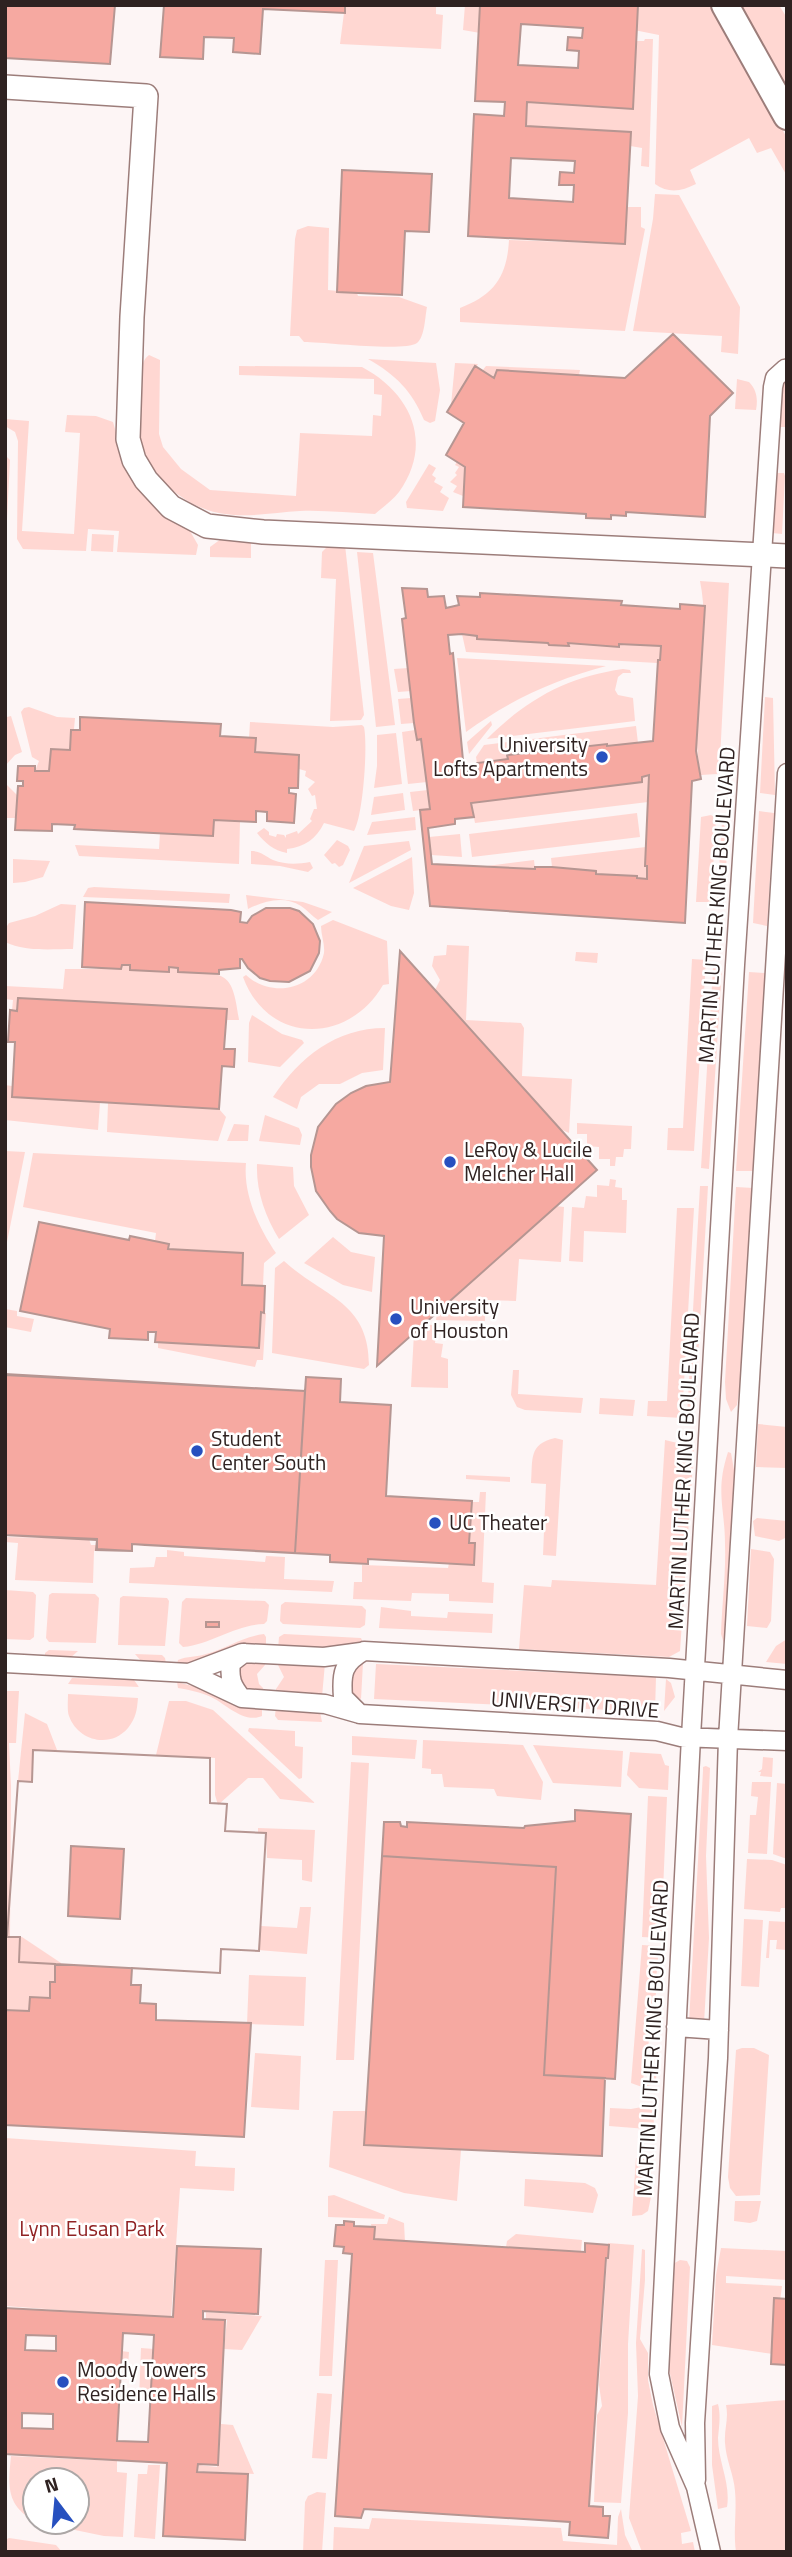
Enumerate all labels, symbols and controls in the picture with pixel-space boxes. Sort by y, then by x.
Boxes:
place label: University Lofts Apartments [433,728,588,784]
street label: MARTIN LUTHER KING BOULEVARD [689,746,743,1064]
marker: University Lofts Apartments [594,749,610,765]
place label: LeRoy & Lucile Melcher Hall [464,1133,592,1189]
marker: LeRoy & Lucile Melcher Hall [442,1154,458,1170]
place label: University of Houston [410,1290,508,1346]
marker: University of Houston [388,1311,404,1327]
street label: MARTIN LUTHER KING BOULEVARD [659,1312,707,1630]
place label: Student Center South [211,1422,326,1478]
marker: Student Center South [189,1443,205,1459]
place label: UC Theater [449,1506,547,1538]
marker: UC Theater [427,1515,443,1531]
street label: UNIVERSITY DRIVE [490,1682,660,1726]
street label: MARTIN LUTHER KING BOULEVARD [628,1879,676,2197]
park label: Lynn Eusan Park [19,2212,165,2244]
place label: Moody Towers Residence Halls [77,2353,216,2409]
marker: Moody Towers Residence Halls [55,2374,71,2390]
north arrow [21,2466,91,2536]
text: N [41,2468,62,2500]

